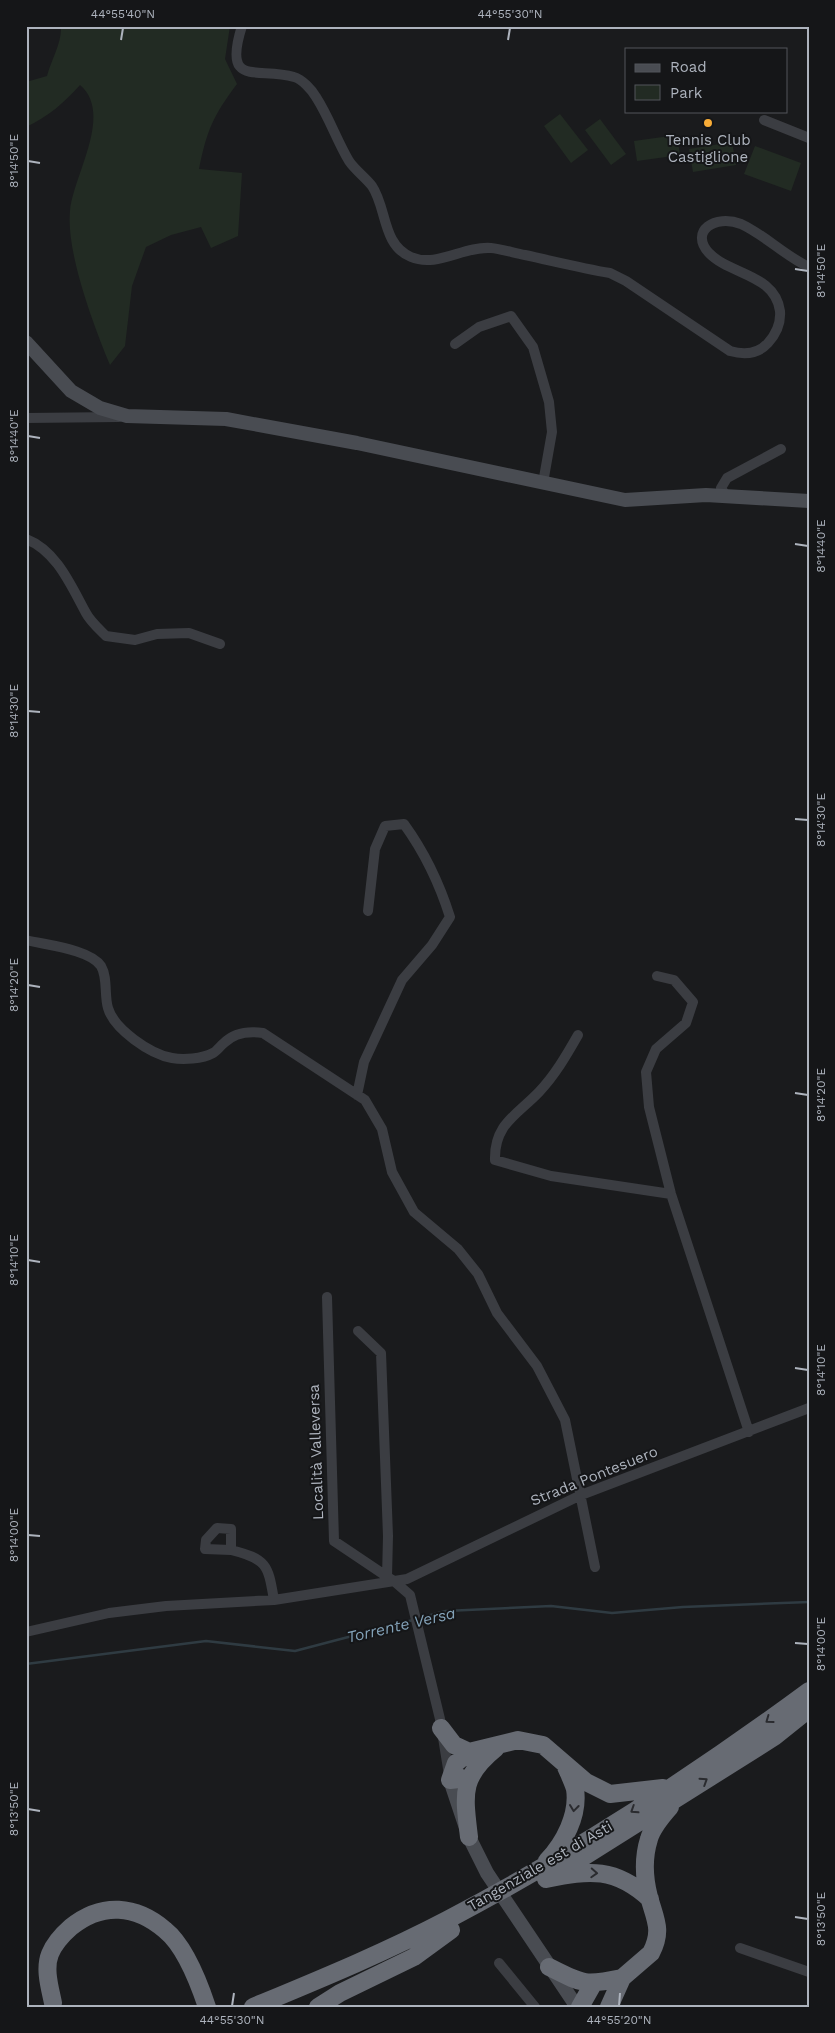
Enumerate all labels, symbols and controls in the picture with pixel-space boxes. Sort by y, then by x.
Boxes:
text: 44°55'40"N [91,7,155,21]
text: 44°55'30"N [477,7,543,21]
legend [625,48,788,112]
text: Road [670,58,707,76]
text: Park [670,84,703,102]
marker: Tennis Club Castiglione [702,117,714,129]
place label: Tennis Club Castiglione [665,131,751,166]
text: 8°14'50"E [7,134,21,188]
text: 8°14'50"E [814,244,828,298]
text: 8°14'40"E [7,409,21,463]
text: 8°14'40"E [814,519,828,573]
text: 8°14'30"E [7,684,21,738]
text: 8°14'30"E [814,793,828,847]
text: 8°14'20"E [7,958,21,1012]
text: 8°14'20"E [814,1068,828,1122]
text: 8°14'10"E [7,1234,21,1286]
text: 8°14'10"E [814,1344,828,1396]
street label: Località Valleversa [305,1383,327,1520]
street label: Strada Pontesuero [528,1442,660,1510]
text: 8°14'00"E [7,1507,21,1562]
water label: Torrente Versa [345,1603,457,1647]
text: 8°14'00"E [814,1616,828,1671]
one-way arrow [766,1714,775,1723]
one-way arrow [699,1778,708,1787]
text: 8°13'50"E [7,1781,21,1836]
one-way arrow [569,1804,579,1812]
one-way arrow [630,1804,640,1813]
street label: Tangenziale est di Asti [464,1817,616,1915]
one-way arrow [590,1867,598,1878]
text: 8°13'50"E [814,1891,828,1946]
text: 44°55'30"N [199,2013,265,2027]
text: 44°55'20"N [586,2013,652,2027]

